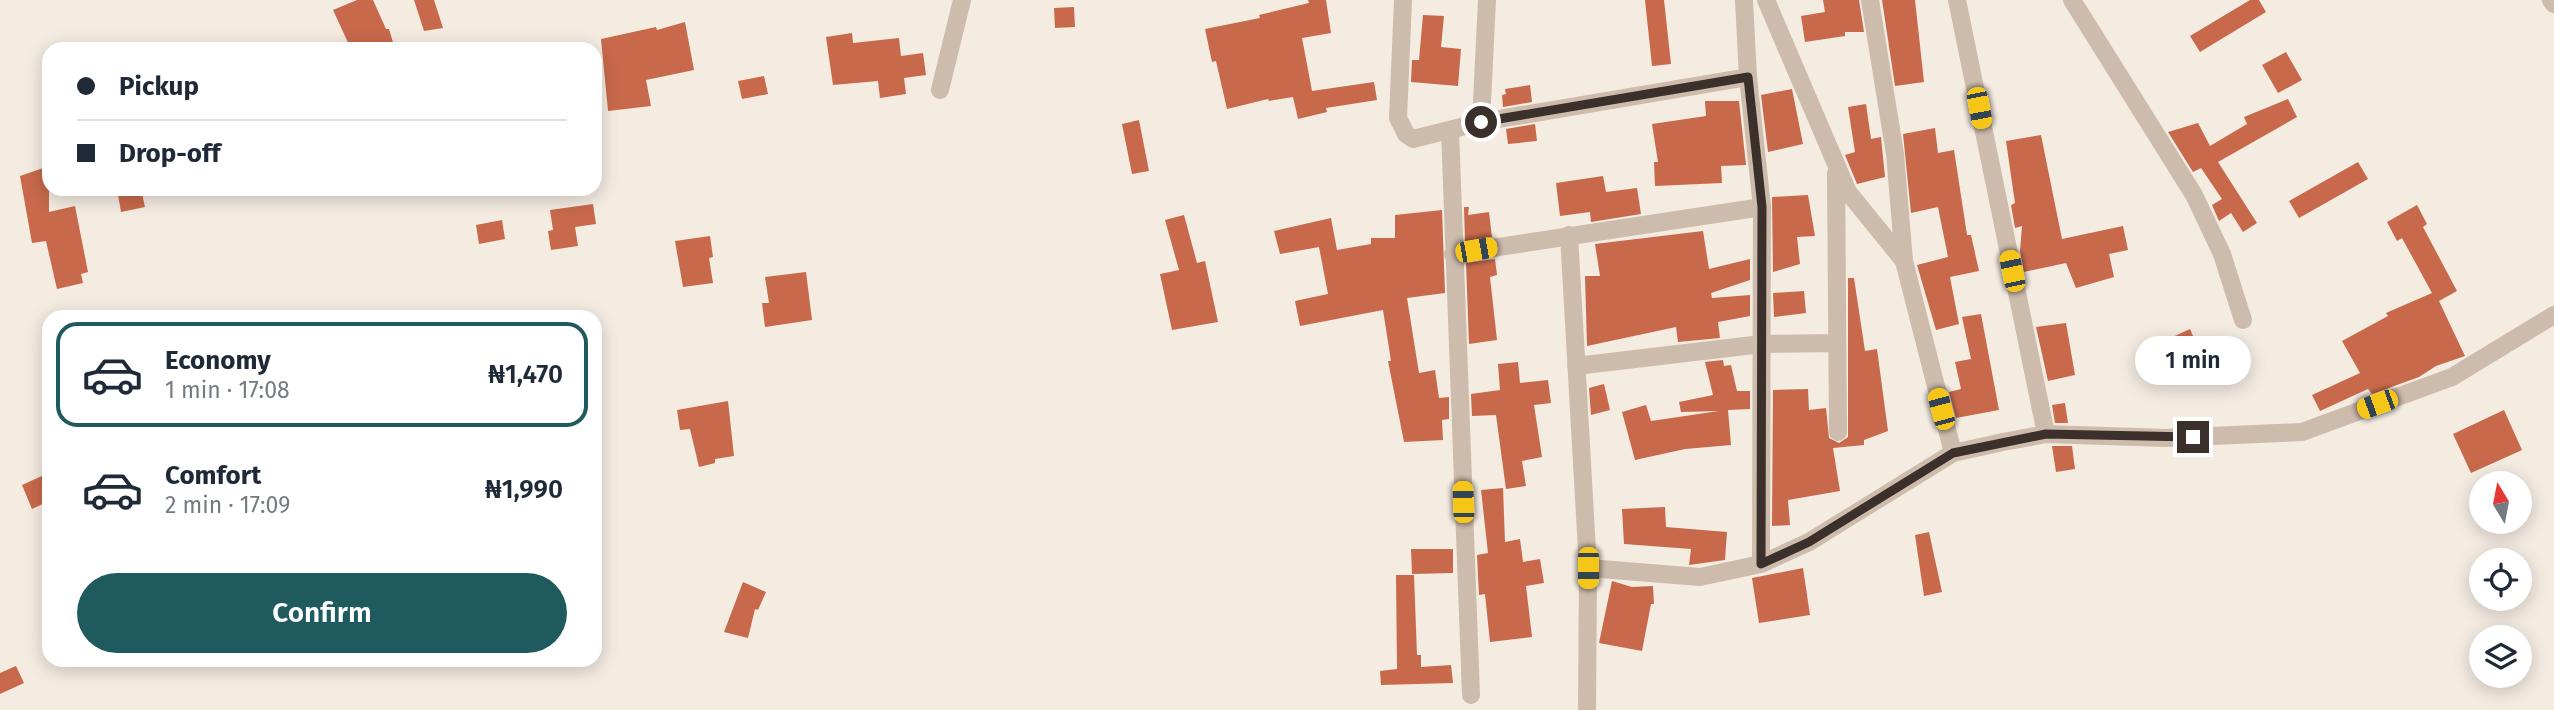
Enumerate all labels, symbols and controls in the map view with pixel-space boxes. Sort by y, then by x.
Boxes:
text: Pickup [119,71,199,102]
car [1965,85,1994,131]
route start [1465,106,1497,138]
text: Drop-off [119,138,221,169]
car [1454,236,1499,264]
car [1998,248,2027,294]
callout: 1 min [2135,336,2251,384]
icon: car [81,343,144,406]
text: Economy [165,345,271,376]
text: 1 min [2165,346,2221,374]
text: ₦1,470 [488,359,563,390]
text: 1 min · 17:08 [165,376,290,404]
car [1926,386,1957,432]
car [2354,387,2401,421]
route end [2177,421,2209,453]
icon: car [81,458,144,521]
text: Comfort [165,460,261,491]
north arrow [2469,471,2532,534]
map controls [2469,471,2532,688]
text: ₦1,990 [485,474,563,505]
car [1452,481,1475,523]
text: 2 min · 17:09 [165,491,290,519]
car [1578,547,1599,589]
button: locate [2469,548,2532,611]
button: Confirm [77,573,567,653]
button: layers [2469,625,2532,688]

